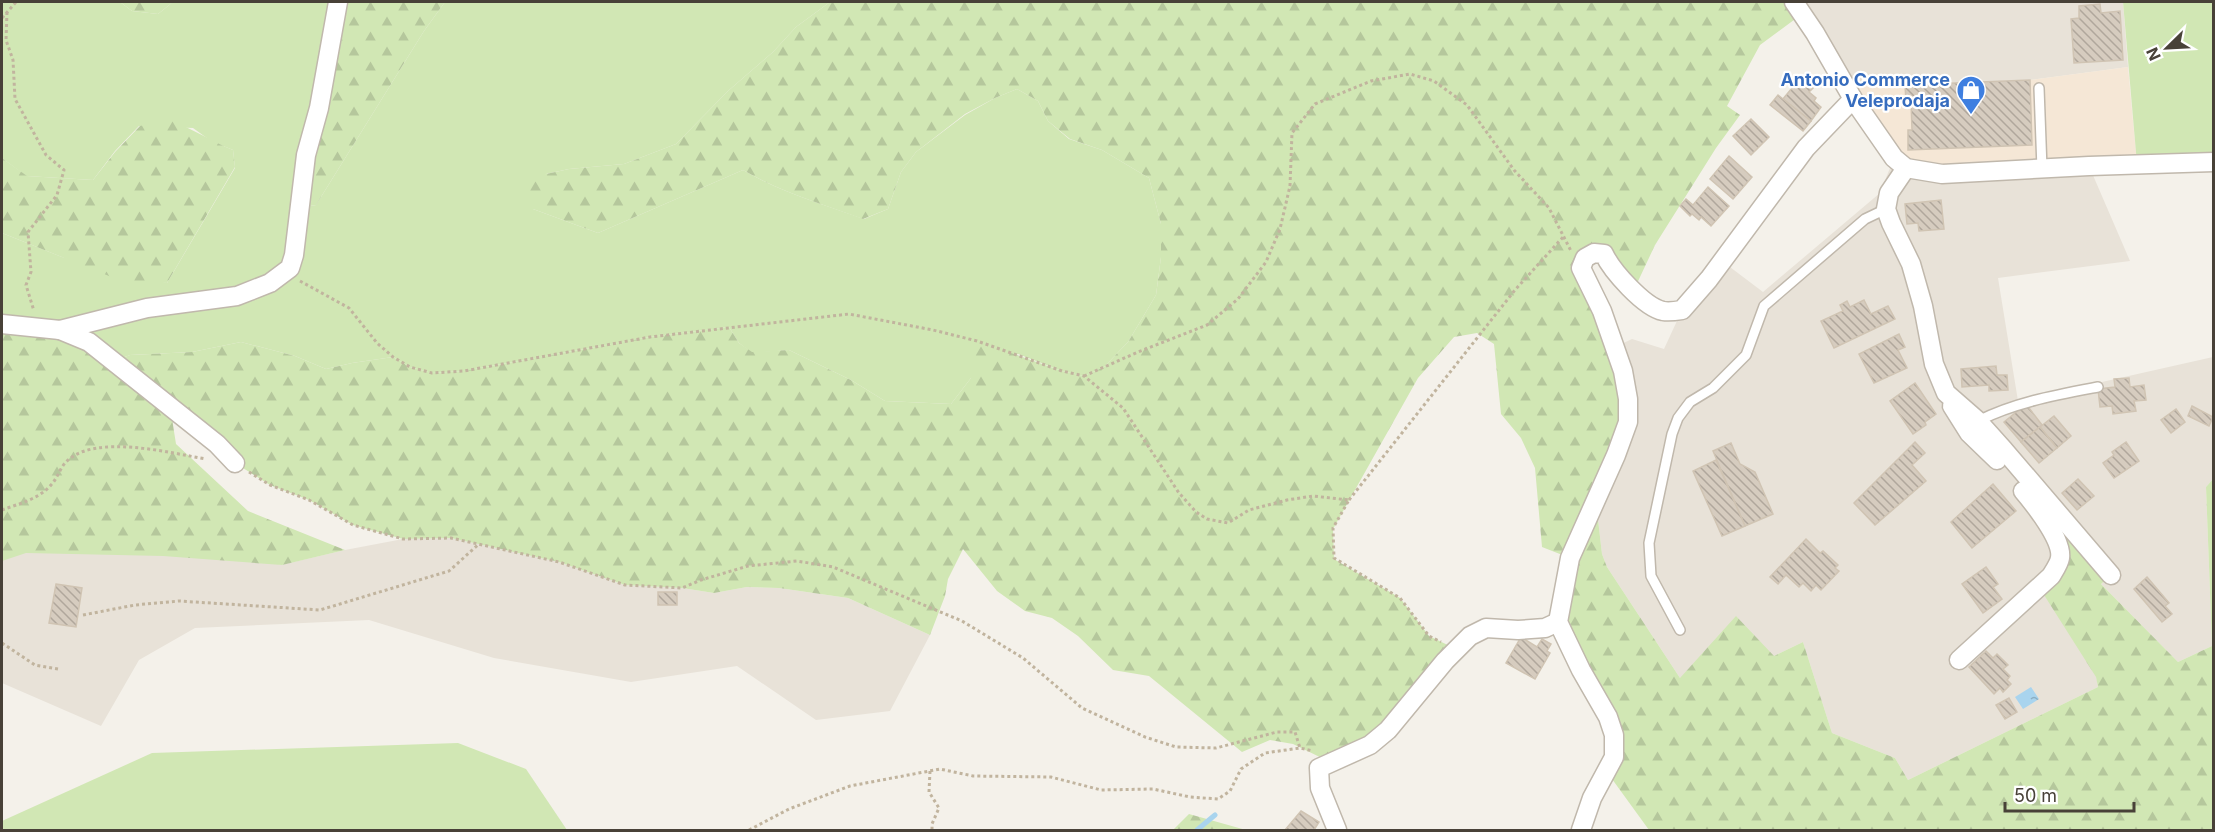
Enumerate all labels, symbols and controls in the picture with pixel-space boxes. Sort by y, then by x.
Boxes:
north arrow [2137,18,2197,78]
text: N [2142,44,2165,64]
place label: Antonio Commerce Veleprodaja [1780,69,1950,111]
shop icon: Antonio Commerce Veleprodaja [1955,74,1987,116]
scale bar [2005,775,2134,813]
text: 50 m [2014,785,2057,806]

